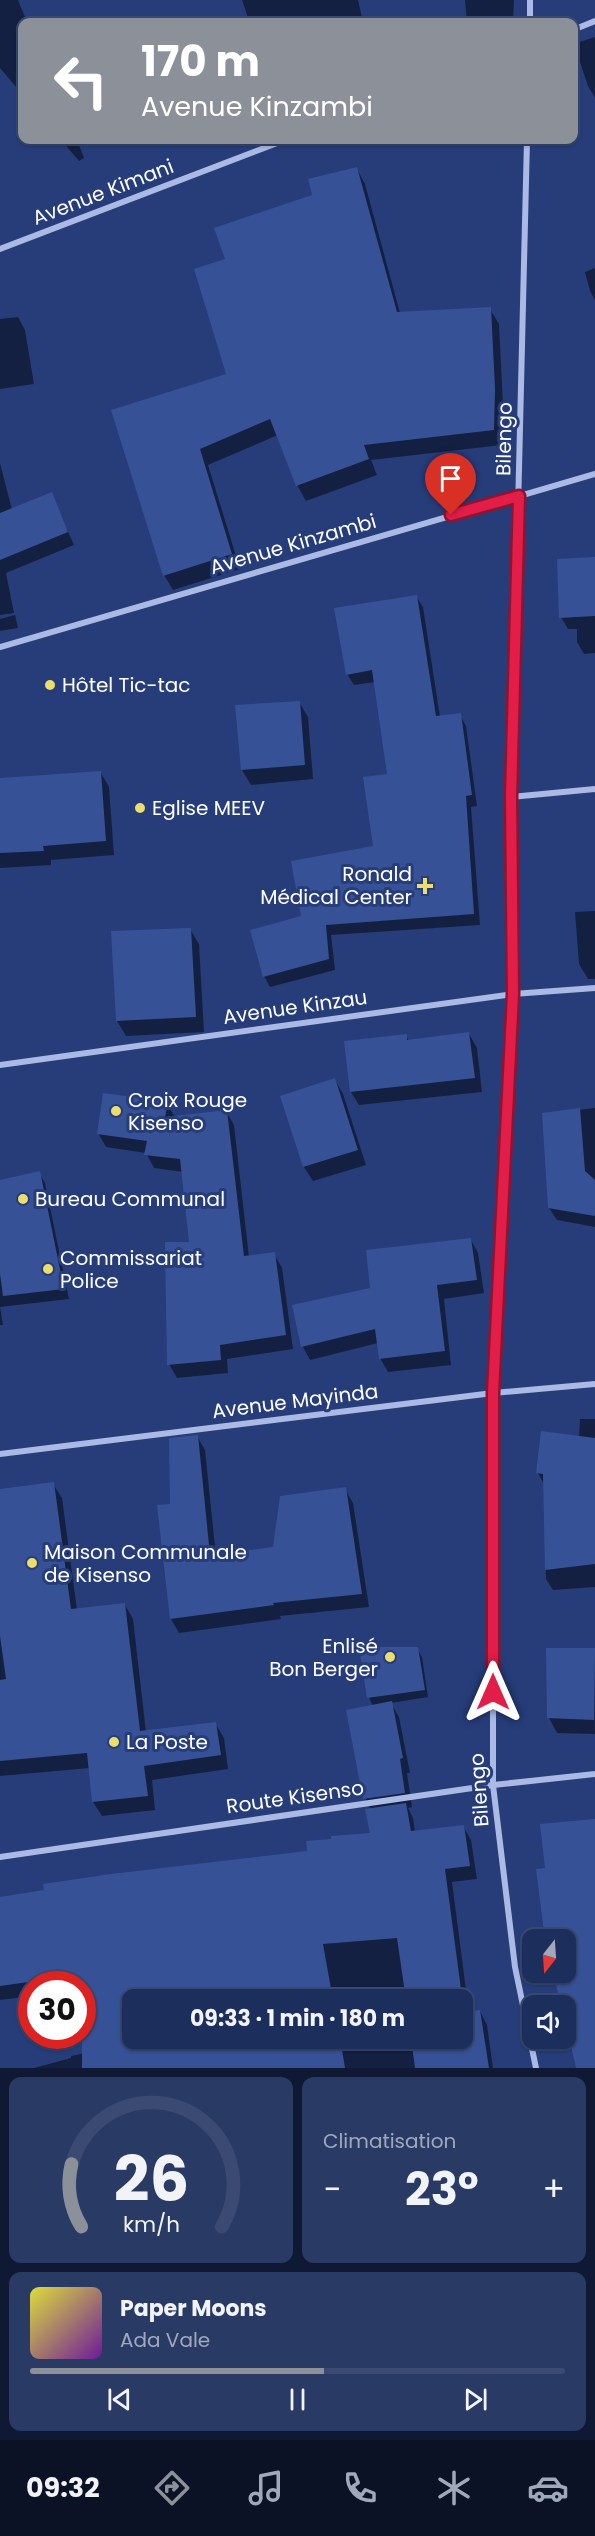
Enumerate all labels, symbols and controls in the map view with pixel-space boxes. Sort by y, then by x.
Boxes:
text: 170 m [141,32,260,91]
icon: left [42,42,120,120]
text: Avenue Kinzambi [141,88,373,125]
street label: Avenue Kimani [28,152,178,232]
street label: Bilengo [489,402,519,476]
pin [425,453,476,515]
icon: arrive [434,462,467,495]
street label: Avenue Kinzambi [207,507,379,581]
place label: Hôtel Tic-tac [62,671,190,699]
marker: Hôtel Tic-tac [43,678,57,692]
place label: Eglise MEEV [152,794,266,822]
marker: Eglise MEEV [133,801,147,815]
place label: Ronald Médical Center [260,860,412,911]
marker: Ronald Médical Center [416,877,434,895]
street label: Avenue Kinzau [221,983,369,1031]
place label: Croix Rouge Kisenso [128,1086,247,1137]
marker: Croix Rouge Kisenso [109,1104,123,1118]
place label: Bureau Communal [35,1185,225,1213]
marker: Bureau Communal [16,1192,30,1206]
place label: Commissariat Police [60,1244,202,1295]
marker: Commissariat Police [41,1262,55,1276]
street label: Avenue Mayinda [210,1377,380,1425]
place label: Maison Communale de Kisenso [44,1538,247,1589]
marker: Maison Communale de Kisenso [25,1556,39,1570]
place label: Enlisé Bon Berger [269,1632,378,1683]
marker: Enlisé Bon Berger [383,1650,397,1664]
position arrow [461,1660,525,1724]
place label: La Poste [126,1728,208,1756]
marker: La Poste [107,1735,121,1749]
street label: Bilengo [462,1752,496,1828]
street label: Route Kisenso [224,1773,366,1821]
north arrow [522,1929,576,1983]
map controls [522,1929,576,2049]
speed limit sign: 30 [18,1971,96,2049]
button: sound [522,1995,576,2049]
text: 09:33 · 1 min · 180 m [190,2003,405,2034]
text: Climatisation [323,2127,456,2155]
text: 26 [113,2135,189,2223]
text: 23° [405,2158,479,2221]
text: − [323,2166,341,2213]
text: + [542,2166,565,2213]
text: km/h [122,2209,180,2240]
text: Paper Moons [120,2293,267,2324]
text: Ada Vale [120,2326,210,2354]
icon: previous [103,2383,136,2416]
icon: pause [281,2383,314,2416]
icon: next [459,2383,492,2416]
icon: directions [151,2467,193,2509]
icon: music [245,2467,287,2509]
icon: phone [339,2467,381,2509]
icon: climate [433,2467,475,2509]
icon: car [527,2467,569,2509]
text: 09:32 [26,2469,100,2506]

